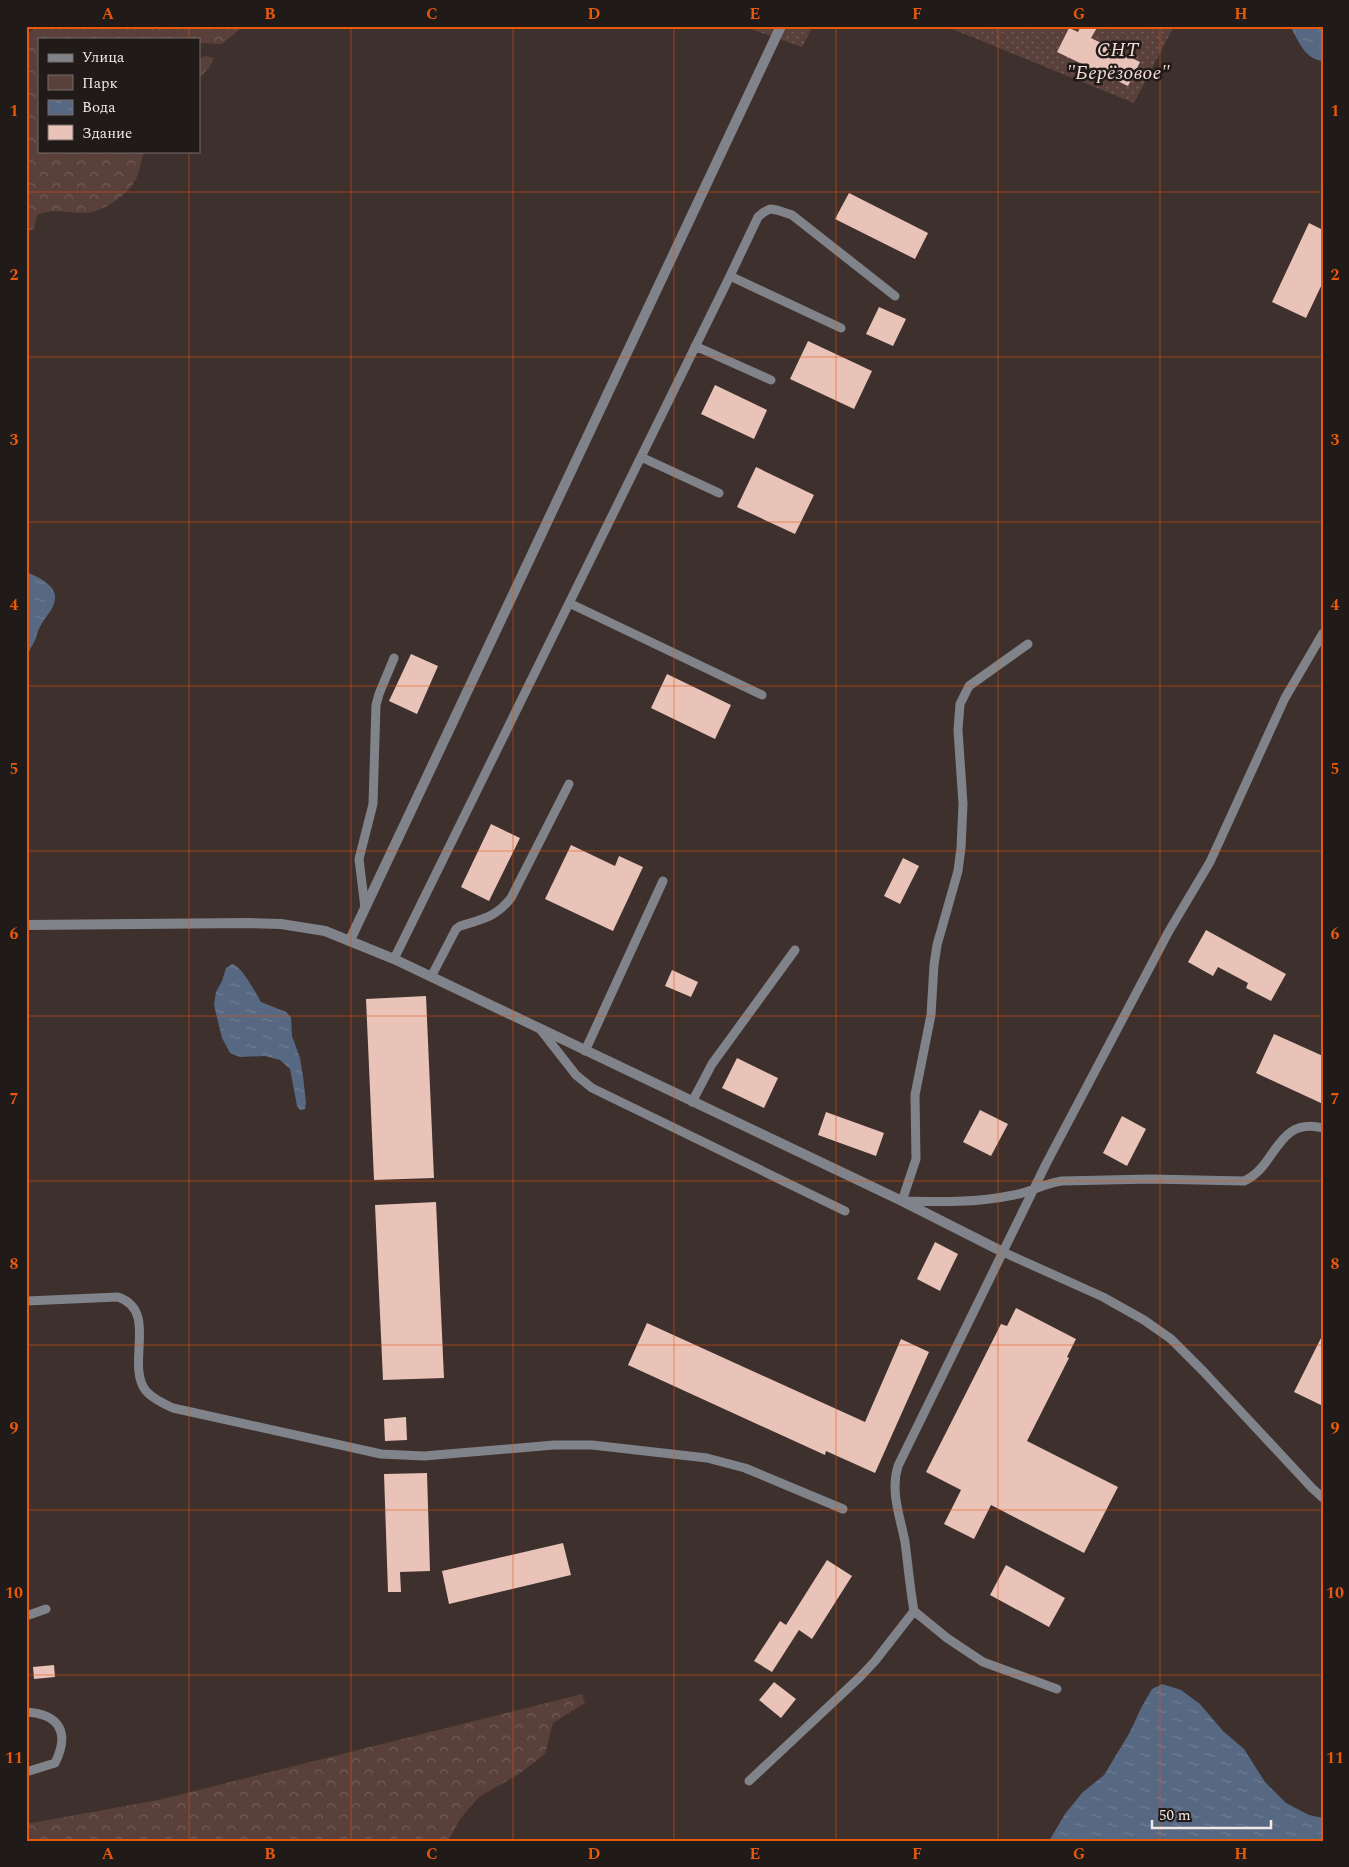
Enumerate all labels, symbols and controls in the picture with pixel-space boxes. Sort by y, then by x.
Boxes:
text: A [102,2,115,26]
text: B [264,2,276,26]
text: C [426,2,438,26]
text: D [588,2,601,26]
text: E [750,2,760,26]
text: F [912,2,922,26]
text: G [1073,2,1085,26]
text: H [1234,2,1248,26]
park label: СНТ "Берёзовое" [1066,35,1170,88]
legend [38,38,200,152]
text: Улица [82,46,125,69]
text: Парк [82,72,118,95]
text: Вода [82,96,116,119]
text: 1 [10,99,18,123]
text: 1 [1331,99,1339,123]
text: Здание [82,122,132,145]
text: 2 [10,263,19,287]
text: 2 [1331,263,1340,287]
text: 3 [10,428,19,452]
text: 3 [1331,428,1340,452]
text: 4 [10,593,19,617]
text: 4 [1331,593,1340,617]
text: 5 [10,757,18,781]
text: 5 [1331,757,1339,781]
text: 6 [10,922,19,946]
text: 6 [1331,922,1340,946]
text: 7 [10,1087,19,1111]
text: 7 [1331,1087,1340,1111]
text: 8 [10,1252,19,1276]
text: 8 [1331,1252,1340,1276]
text: 9 [10,1416,19,1440]
text: 9 [1331,1416,1340,1440]
text: 10 [5,1581,23,1605]
text: 10 [1326,1581,1344,1605]
text: 11 [5,1746,23,1770]
text: 11 [1326,1746,1344,1770]
scale bar [1152,1797,1270,1829]
text: 50 m [1159,1804,1191,1827]
text: A [102,1842,115,1866]
text: B [264,1842,276,1866]
text: C [426,1842,438,1866]
text: D [588,1842,601,1866]
text: E [750,1842,760,1866]
text: F [912,1842,922,1866]
text: G [1073,1842,1085,1866]
text: H [1234,1842,1248,1866]

